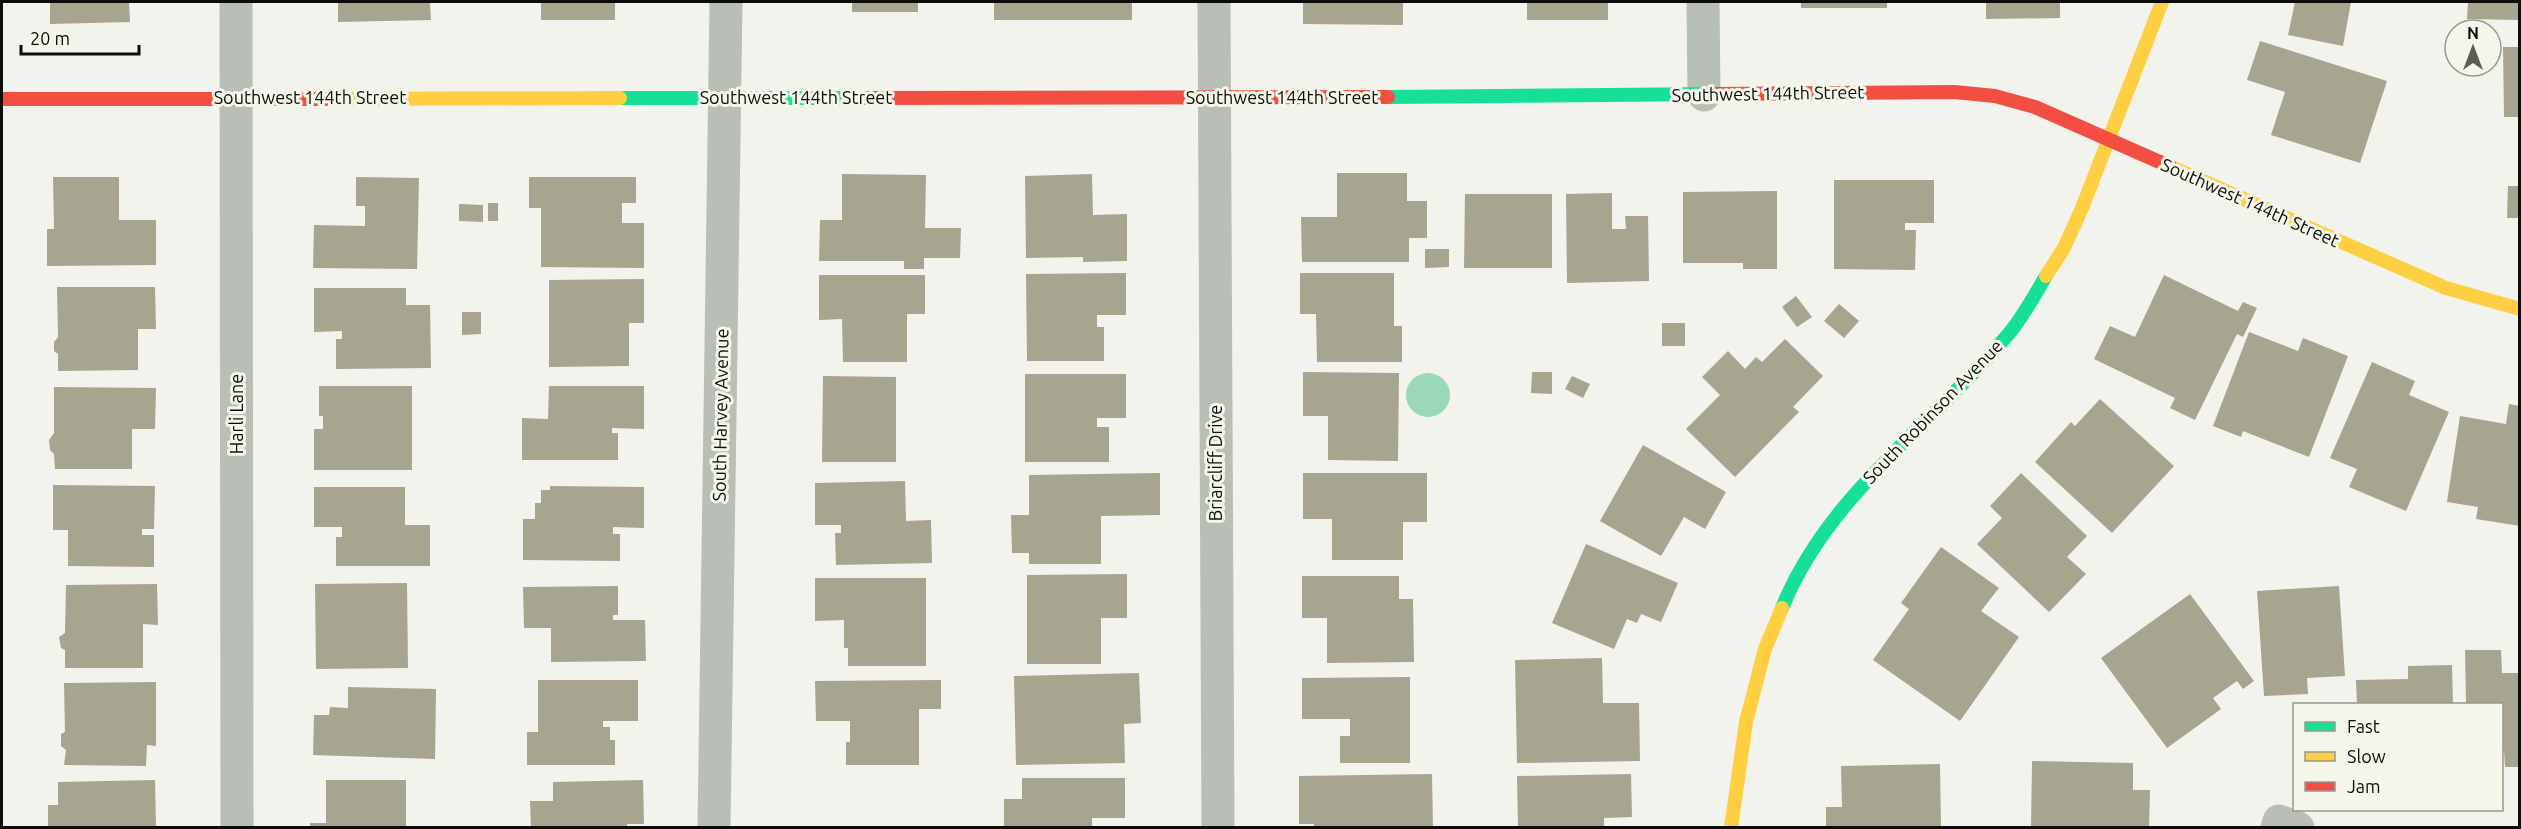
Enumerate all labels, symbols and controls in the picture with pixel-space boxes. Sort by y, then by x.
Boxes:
scale bar [21,18,140,56]
north arrow [2443,18,2503,78]
text: N [2467,24,2479,42]
text: 20 m [30,28,70,48]
street label: Southwest 144th Street [1671,81,1864,105]
street label: Southwest 144th Street [214,87,406,107]
street label: Southwest 144th Street [700,87,892,107]
street label: Southwest 144th Street [1186,87,1378,107]
street label: Southwest 144th Street [2158,154,2342,250]
street label: South Harvey Avenue [708,328,732,502]
street label: South Robinson Avenue [1858,335,2006,487]
street label: Harli Lane [226,374,246,454]
street label: Briarcliff Drive [1205,405,1225,521]
legend [2293,703,2503,811]
text: Fast [2347,716,2380,736]
text: Slow [2347,746,2386,766]
text: Jam [2347,776,2381,796]

